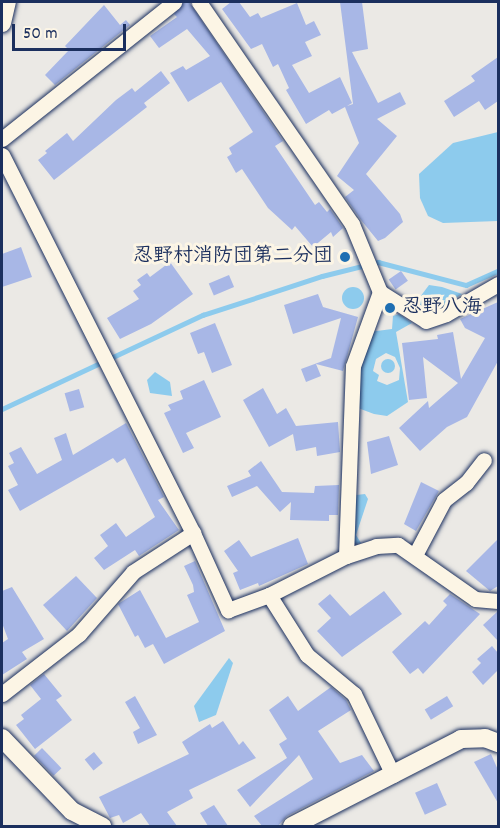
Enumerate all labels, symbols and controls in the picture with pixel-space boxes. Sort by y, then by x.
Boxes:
scale bar [15,12,129,50]
text: 50 m [23,22,58,47]
place label: 忍野村消防団第二分団 [133,245,333,269]
marker: 忍野村消防団第二分団 [338,250,352,264]
place label: 忍野八海 [402,296,482,320]
marker: 忍野八海 [383,301,397,315]

